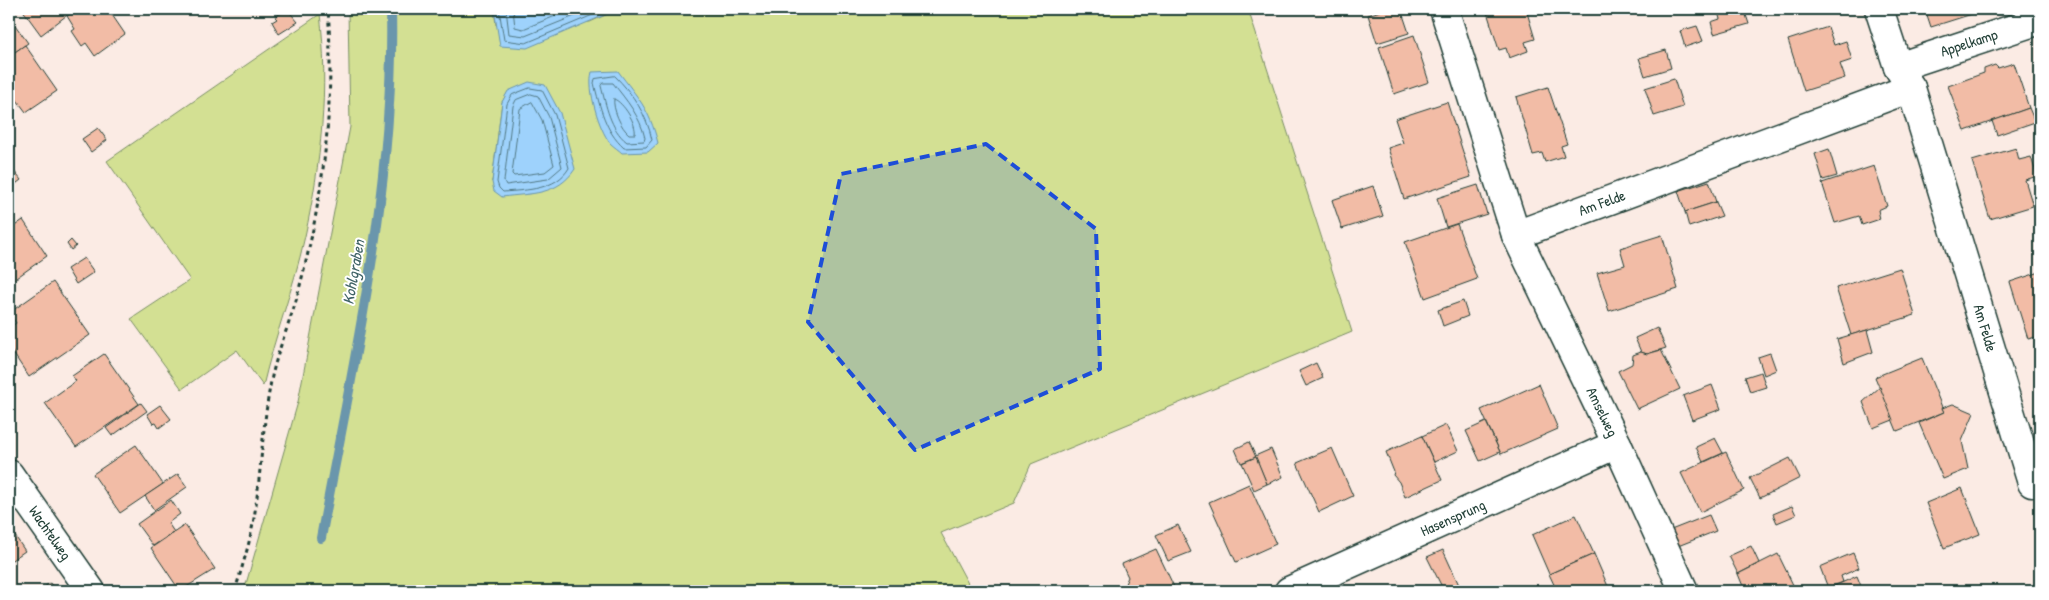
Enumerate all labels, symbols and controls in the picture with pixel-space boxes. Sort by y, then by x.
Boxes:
street label: Appelkamp [1938,23,2001,62]
street label: Am Felde [1576,184,1628,221]
water label: Kohlgraben [336,236,370,306]
street label: Am Felde [1968,302,2003,354]
street label: Amselweg [1581,383,1624,440]
street label: Hasensprung [1417,494,1489,541]
street label: Wachtelweg [24,501,77,564]

